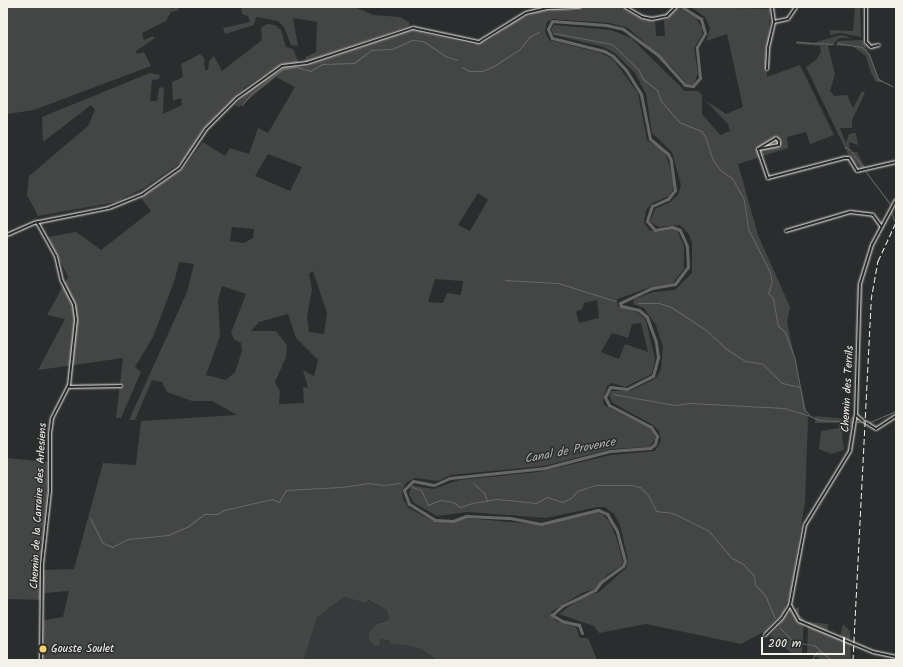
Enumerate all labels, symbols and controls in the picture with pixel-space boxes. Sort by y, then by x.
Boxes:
street label: Chemin des Terrils [839,345,857,433]
street label: Chemin de la Carraire des Arlesiens [28,423,50,589]
water label: Canal de Provence [523,435,617,467]
scale bar [763,629,847,655]
text: 200 m [768,634,801,653]
place label: Gouste Soulet [51,642,114,656]
marker: Gouste Soulet [38,644,48,654]

